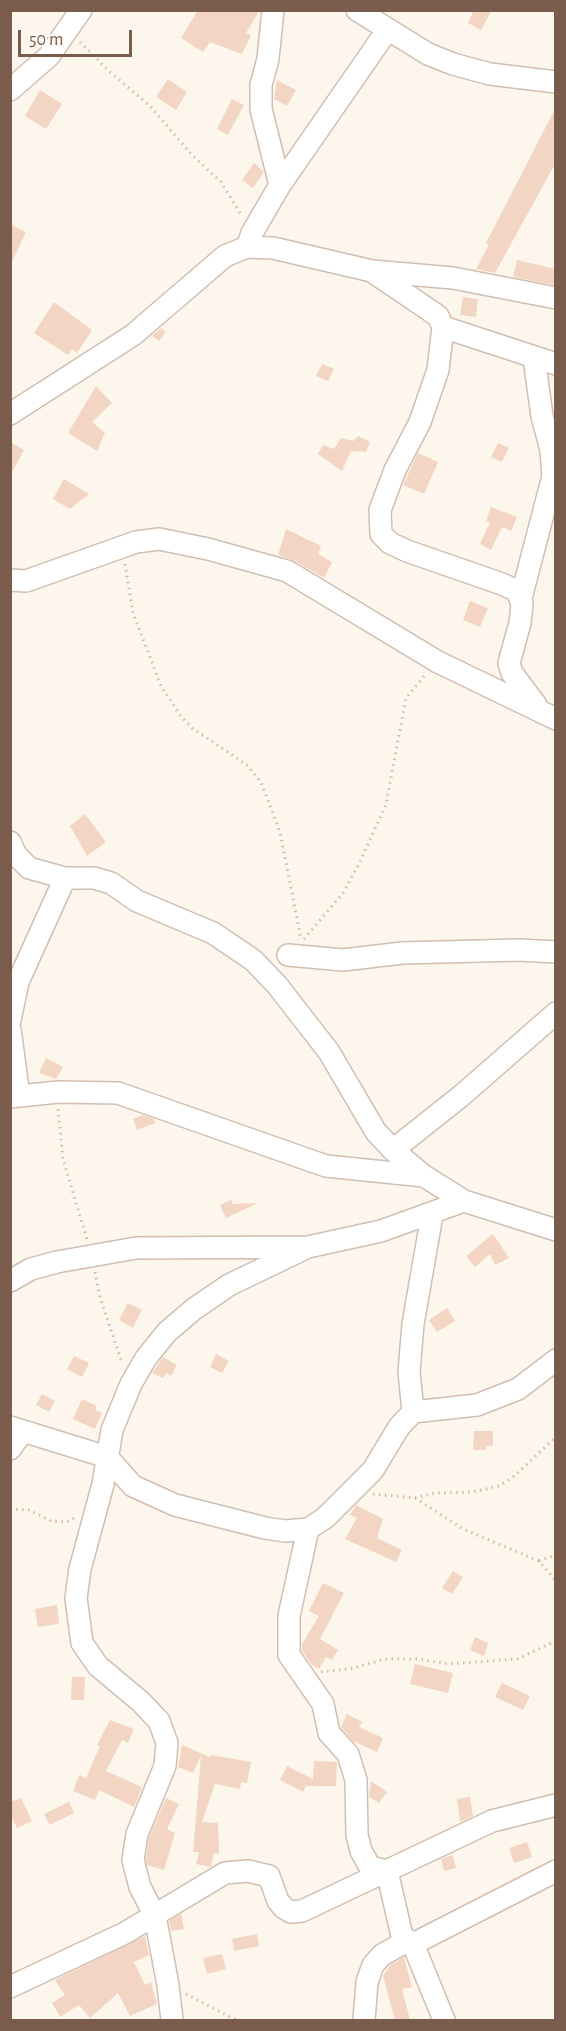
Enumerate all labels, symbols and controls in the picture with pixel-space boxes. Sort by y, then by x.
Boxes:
scale bar [21,18,135,56]
text: 50 m [29,31,63,49]

